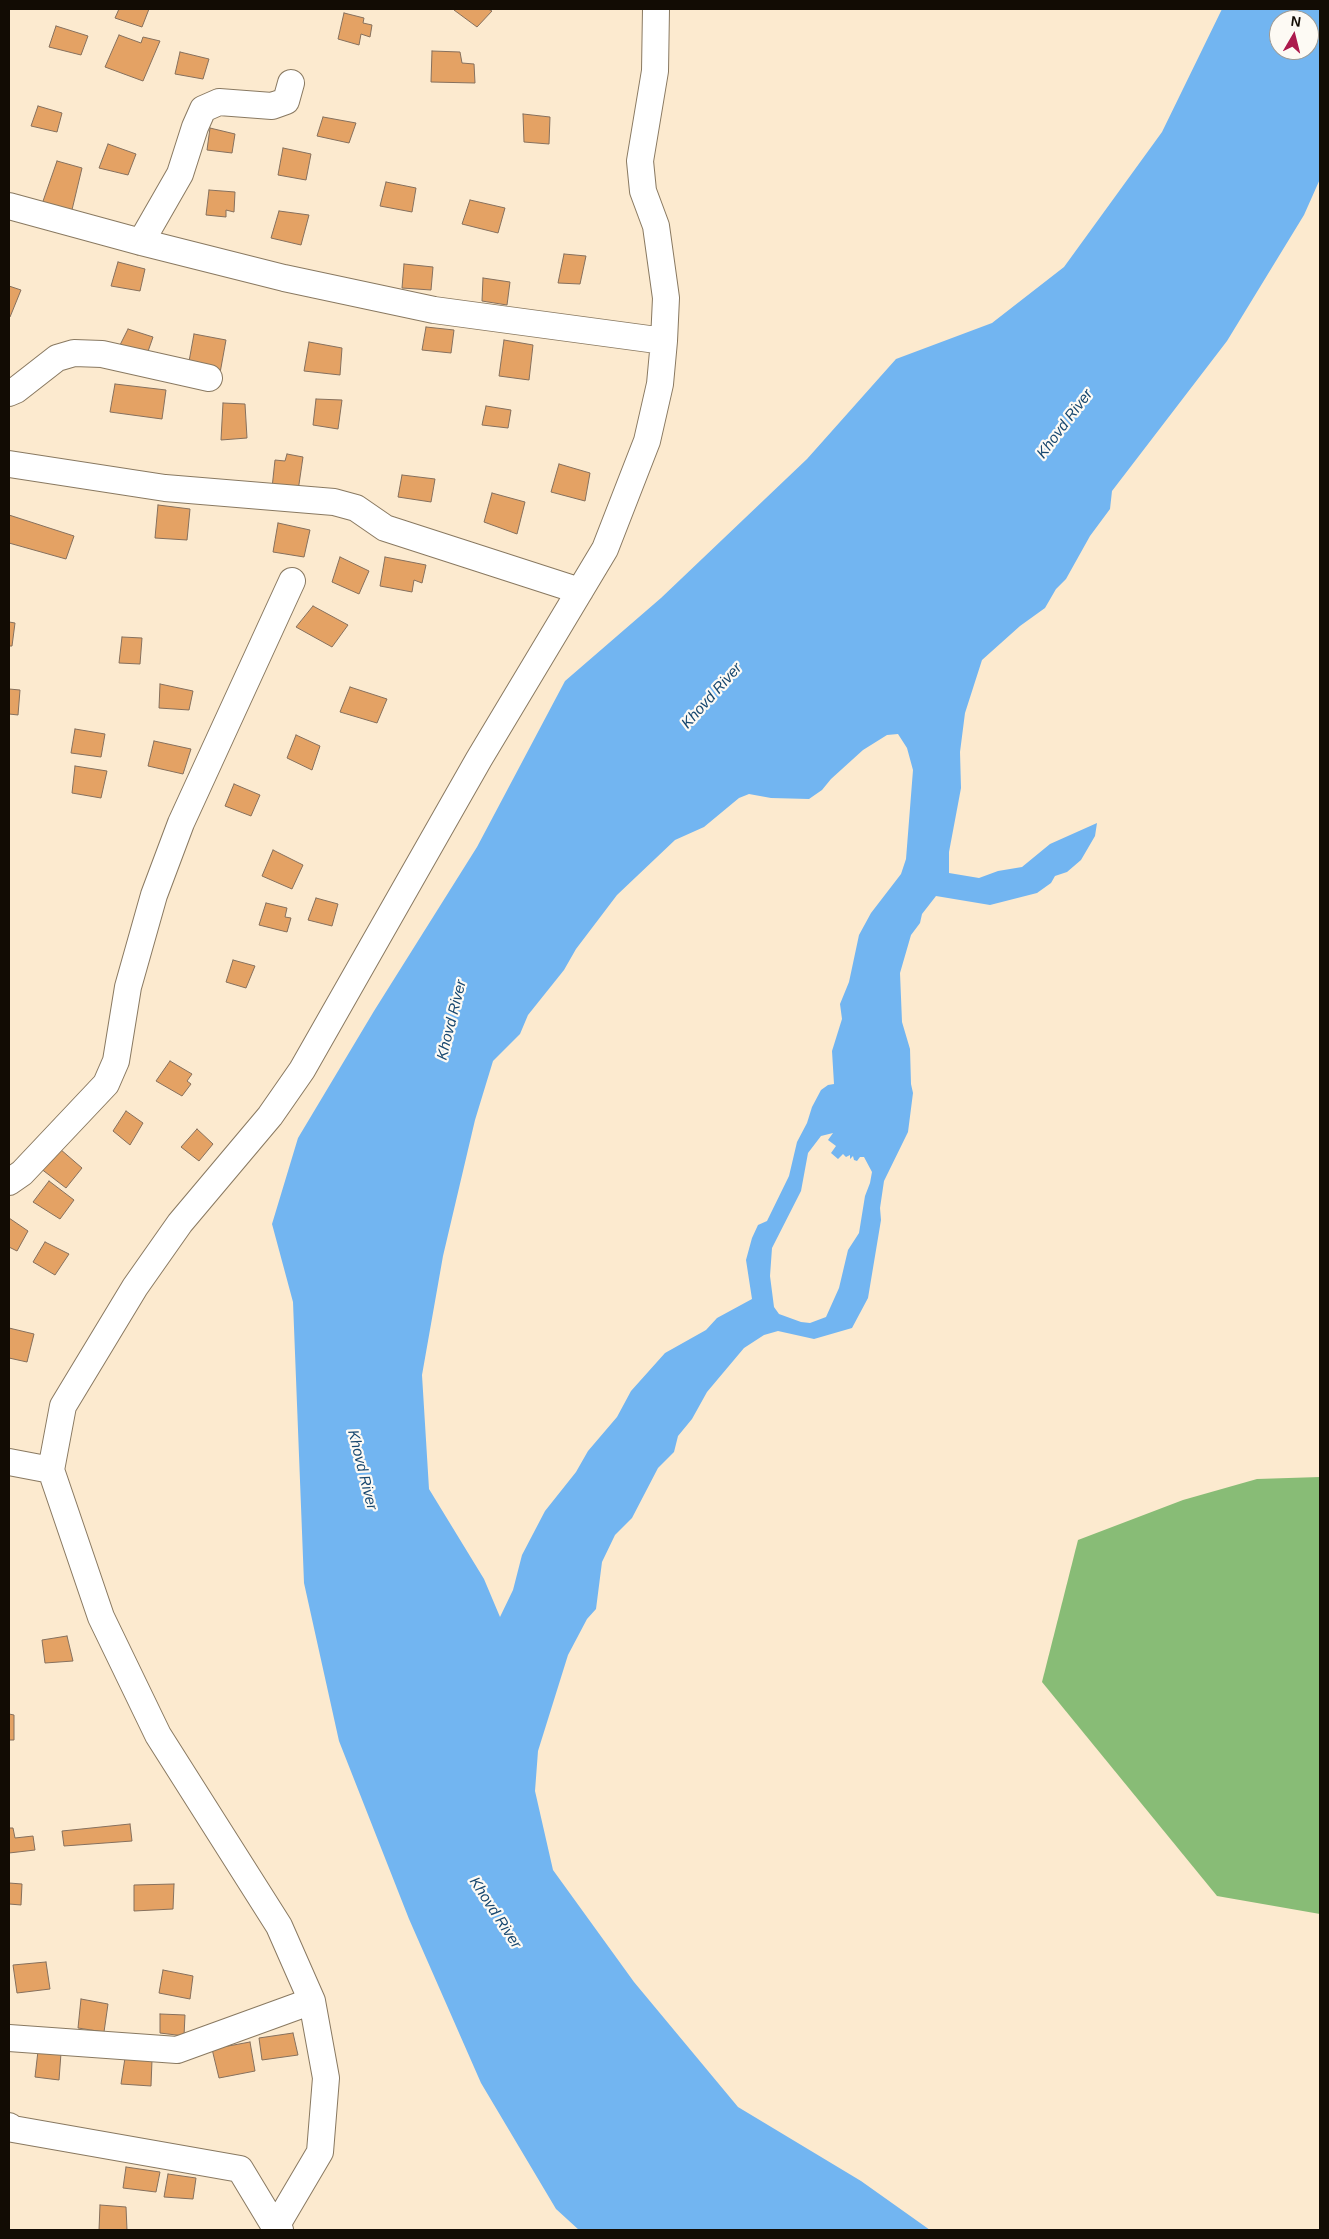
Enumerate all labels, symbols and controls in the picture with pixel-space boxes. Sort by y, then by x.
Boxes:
north arrow [1269,10,1319,60]
text: N [1290,13,1302,30]
water label: Khovd River [1033,386,1097,462]
water label: Khovd River [678,660,746,732]
water label: Khovd River [433,978,471,1062]
water label: Khovd River [343,1428,381,1512]
water label: Khovd River [465,1874,525,1952]

